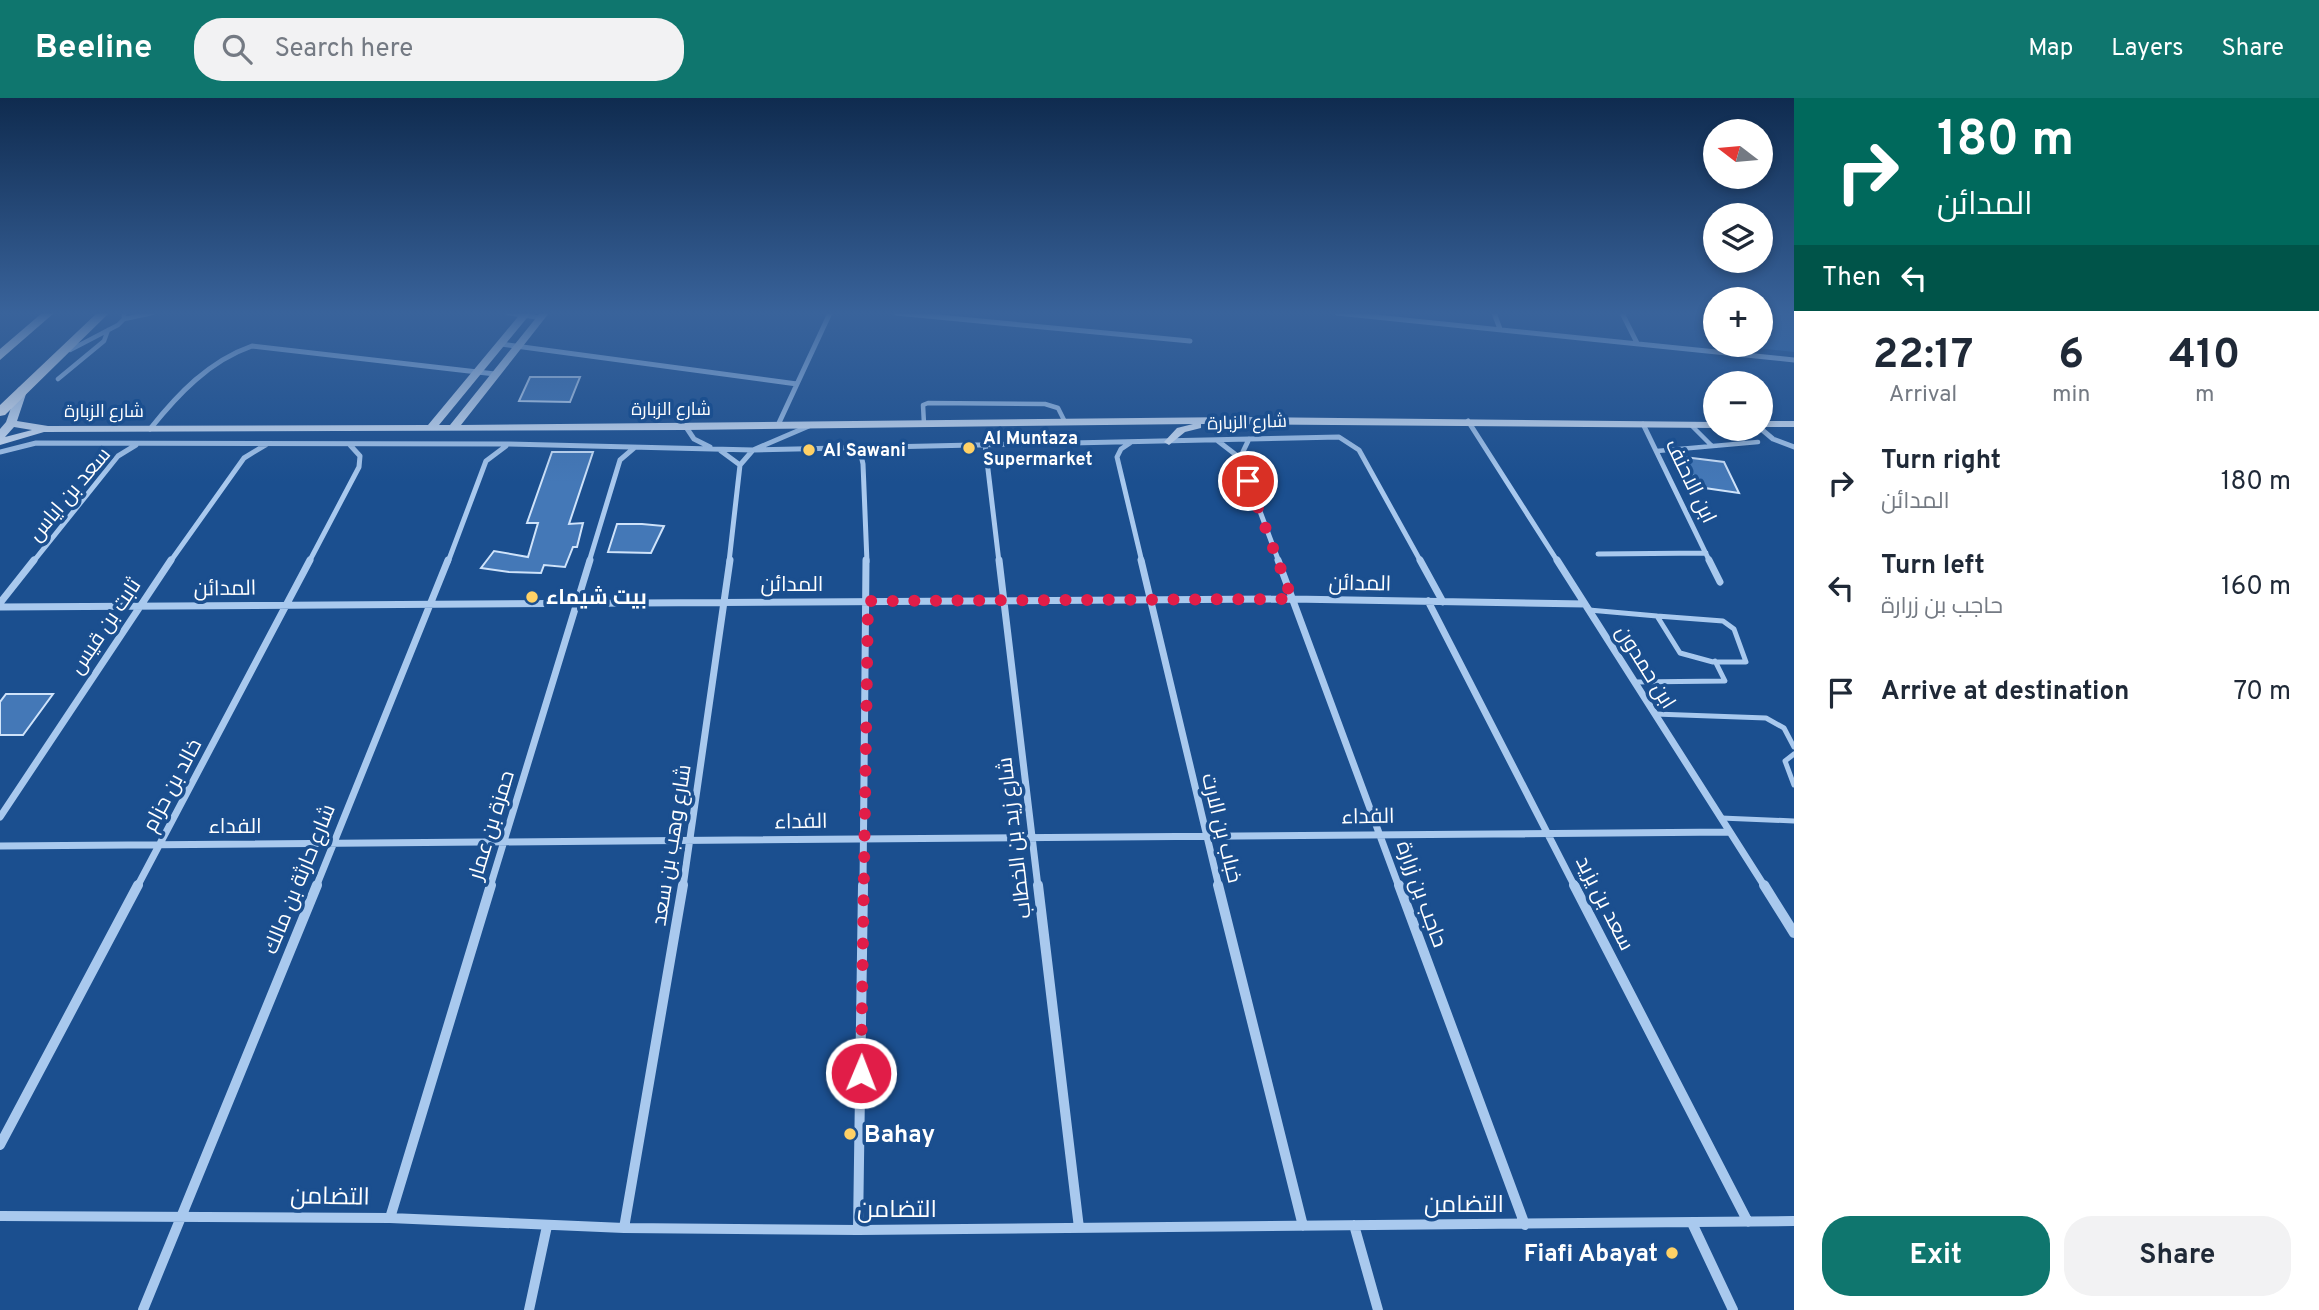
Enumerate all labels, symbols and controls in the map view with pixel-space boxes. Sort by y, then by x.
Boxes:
search box [194,18,684,81]
text: Beeline [35,28,152,70]
icon: search [218,30,256,68]
text: Search here [274,33,413,66]
text: Map [2028,34,2073,64]
text: Layers [2111,34,2183,64]
text: Share [2221,34,2284,64]
text: 180 m [1937,111,2074,173]
north arrow [1703,119,1773,189]
map controls [1703,119,1773,441]
icon: right [1822,126,1913,217]
text: المدائن [1937,186,2033,226]
button: layers [1703,203,1773,273]
icon: left [1895,259,1933,297]
text: Then [1822,262,1881,295]
button: + [1703,287,1773,357]
text: 22:17 [1873,330,1973,383]
text: 6 [2058,330,2084,383]
text: 410 [2169,330,2240,383]
button: − [1703,371,1773,441]
text: Arrival [1889,381,1957,410]
text: min [2052,381,2090,410]
text: m [2195,381,2214,410]
street label: شارع الزبارة [631,399,711,422]
street label: شارع الزبارة [64,401,144,424]
street label: شارع الزبارة [1207,411,1287,436]
place label: Al Muntaza Supermarket [983,428,1093,472]
street label: ابن الاحنف [1658,435,1722,528]
place label: Al Sawani [823,440,906,463]
marker: Al Muntaza Supermarket [961,440,977,456]
street label: سعد بن اياس [23,442,117,548]
marker: Al Sawani [801,442,817,458]
text: Turn right [1881,445,2001,478]
pin [1218,451,1278,511]
icon: arrive [1229,462,1267,500]
icon: right [1822,464,1860,502]
text: 180 m [2221,466,2291,499]
text: المدائن [1881,488,1950,517]
text: Turn left [1881,550,1985,583]
icon: left [1822,569,1860,607]
street label: المدائن [1328,570,1392,599]
text: 160 m [2221,571,2291,604]
street label: المدائن [761,572,823,599]
street label: ثابت بن قيس [64,573,148,680]
street label: المدائن [193,575,257,604]
place label: بيت شيماء [546,585,647,612]
marker: بيت شيماء [524,589,540,605]
text: حاجب بن زرارة [1881,593,2003,622]
street label: ابن حمدون [1609,621,1681,715]
icon: arrive [1822,674,1860,712]
text: Arrive at destination [1881,676,2129,709]
text: 70 m [2233,676,2291,709]
street label: خالد بن حزام [138,734,209,837]
street label: شارع زيد بن الخطاب [992,756,1039,920]
street label: شارع وهب بن سعد [646,763,699,928]
street label: حمزة بن عمار [463,768,522,884]
street label: خباب بن الارت [1194,771,1247,886]
street label: شارع حارثة بن مالك [258,801,343,959]
street label: الفداء [1341,804,1395,831]
street label: الفداء [774,809,828,836]
street label: الفداء [208,814,262,841]
street label: حاجب بن زرارة [1389,838,1452,951]
street label: سعد بن يزيد [1568,852,1639,955]
position arrow [824,1036,898,1110]
place label: Bahay [864,1121,935,1151]
marker: Bahay [842,1126,858,1142]
street label: التضامن [290,1182,370,1214]
street label: التضامن [1424,1191,1504,1221]
street label: التضامن [857,1196,937,1226]
button: Exit [1822,1216,2050,1296]
button: Share [2064,1216,2291,1296]
place label: Fiafi Abayat [1524,1240,1658,1270]
marker: Fiafi Abayat [1664,1245,1680,1261]

